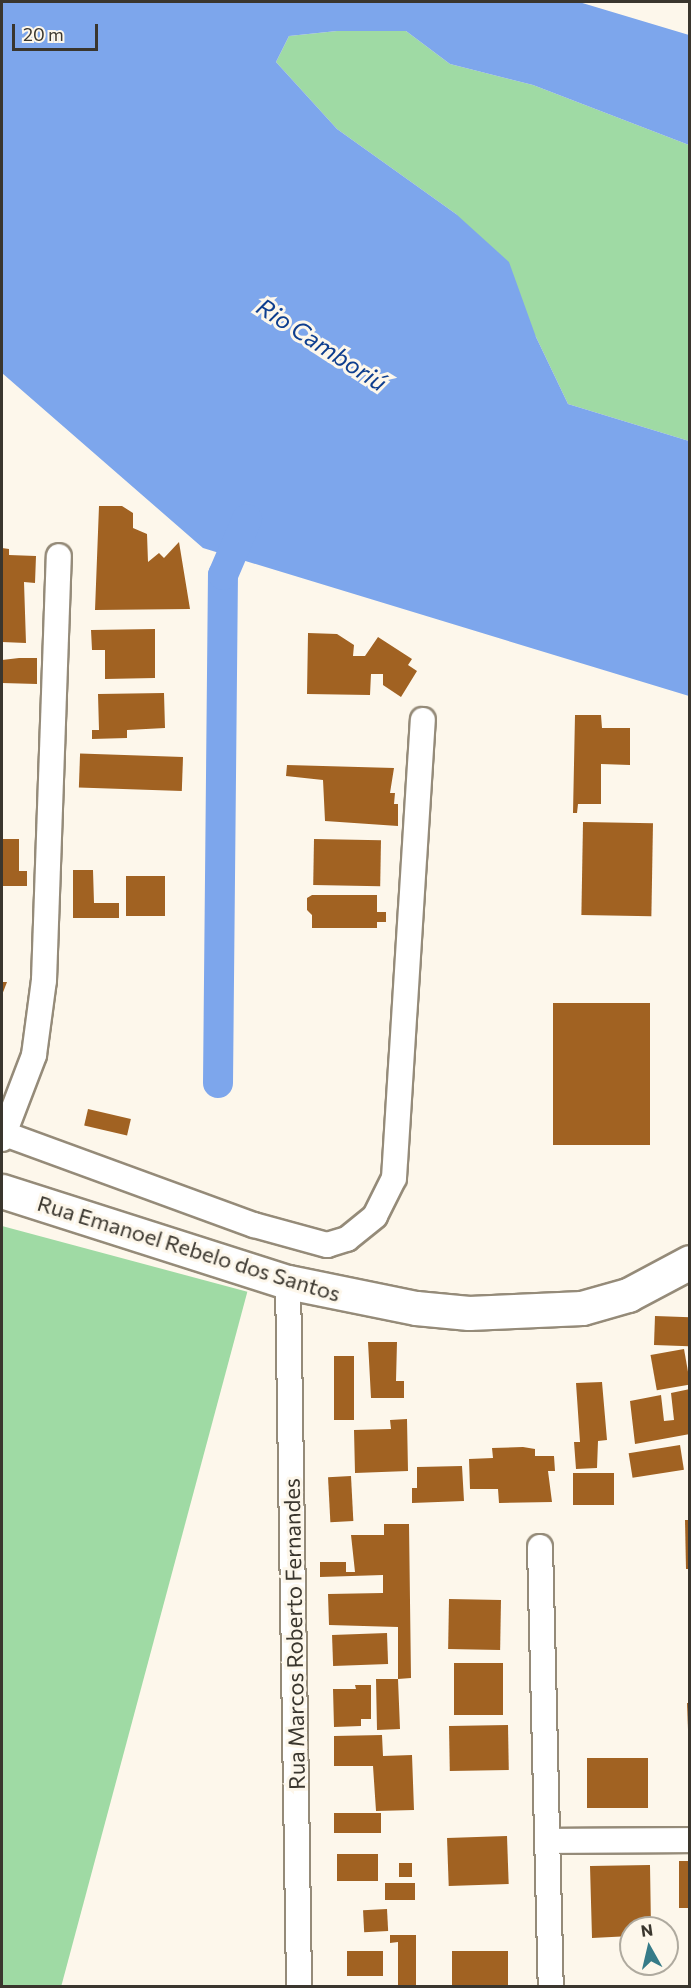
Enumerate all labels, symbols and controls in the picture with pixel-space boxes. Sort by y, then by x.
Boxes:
scale bar [15,12,100,50]
text: 20 m [23,23,64,45]
water label: Rio Camboriú [252,291,392,397]
street label: Rua Emanoel Rebelo dos Santos [34,1189,344,1307]
street label: Rua Marcos Roberto Fernandes [278,1478,310,1790]
north arrow [619,1916,679,1976]
text: N [639,1919,654,1940]

